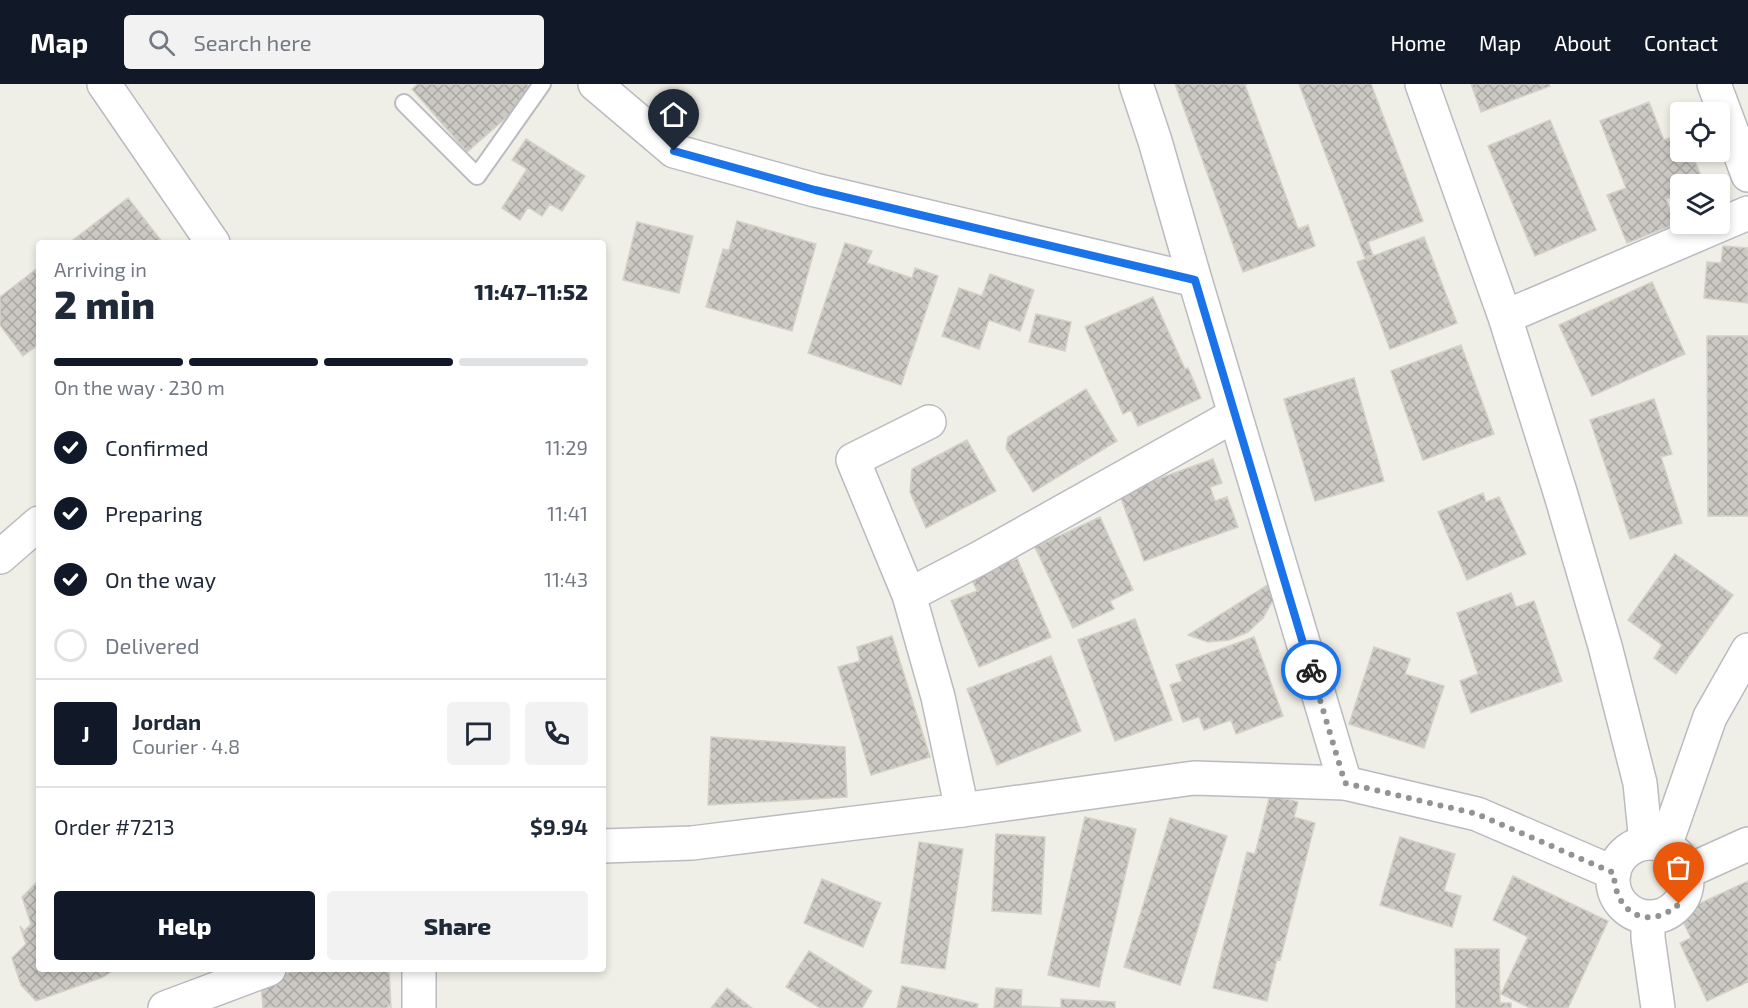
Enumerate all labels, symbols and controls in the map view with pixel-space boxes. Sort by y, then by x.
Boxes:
search box [124,15,544,69]
text: Map [30,25,88,59]
icon: search [145,26,178,59]
text: Search here [193,29,312,55]
text: Home [1390,30,1446,55]
text: Map [1479,30,1521,55]
text: About [1554,30,1611,55]
text: Contact [1644,30,1718,55]
pin [648,89,699,151]
icon: home [657,98,690,131]
map controls [1670,102,1730,234]
button: locate [1670,102,1730,162]
button: layers [1670,174,1730,234]
text: Arriving in [54,257,147,281]
text: 11:47–11:52 [474,278,588,304]
text: 2 min [54,280,155,327]
text: On the way · 230 m [54,375,225,399]
icon: check [54,431,87,464]
text: Confirmed [105,434,209,460]
text: 11:29 [545,435,588,459]
icon: check [54,497,87,530]
text: Preparing [105,500,203,526]
text: 11:41 [547,501,588,525]
icon: check [54,563,87,596]
text: On the way [105,566,216,592]
text: 11:43 [544,567,588,591]
text: Delivered [105,632,200,658]
courier [1281,640,1341,700]
icon: bike [1295,654,1328,687]
button: chat [447,702,510,765]
button: phone [525,702,588,765]
text: Jordan [132,708,201,734]
text: J [81,720,90,746]
text: Courier · 4.8 [132,734,240,758]
text: Order #7213 [54,813,175,839]
text: $9.94 [530,813,588,839]
pin [1653,842,1704,904]
icon: bag [1662,851,1695,884]
button: Help [54,891,315,960]
button: Share [327,891,588,960]

